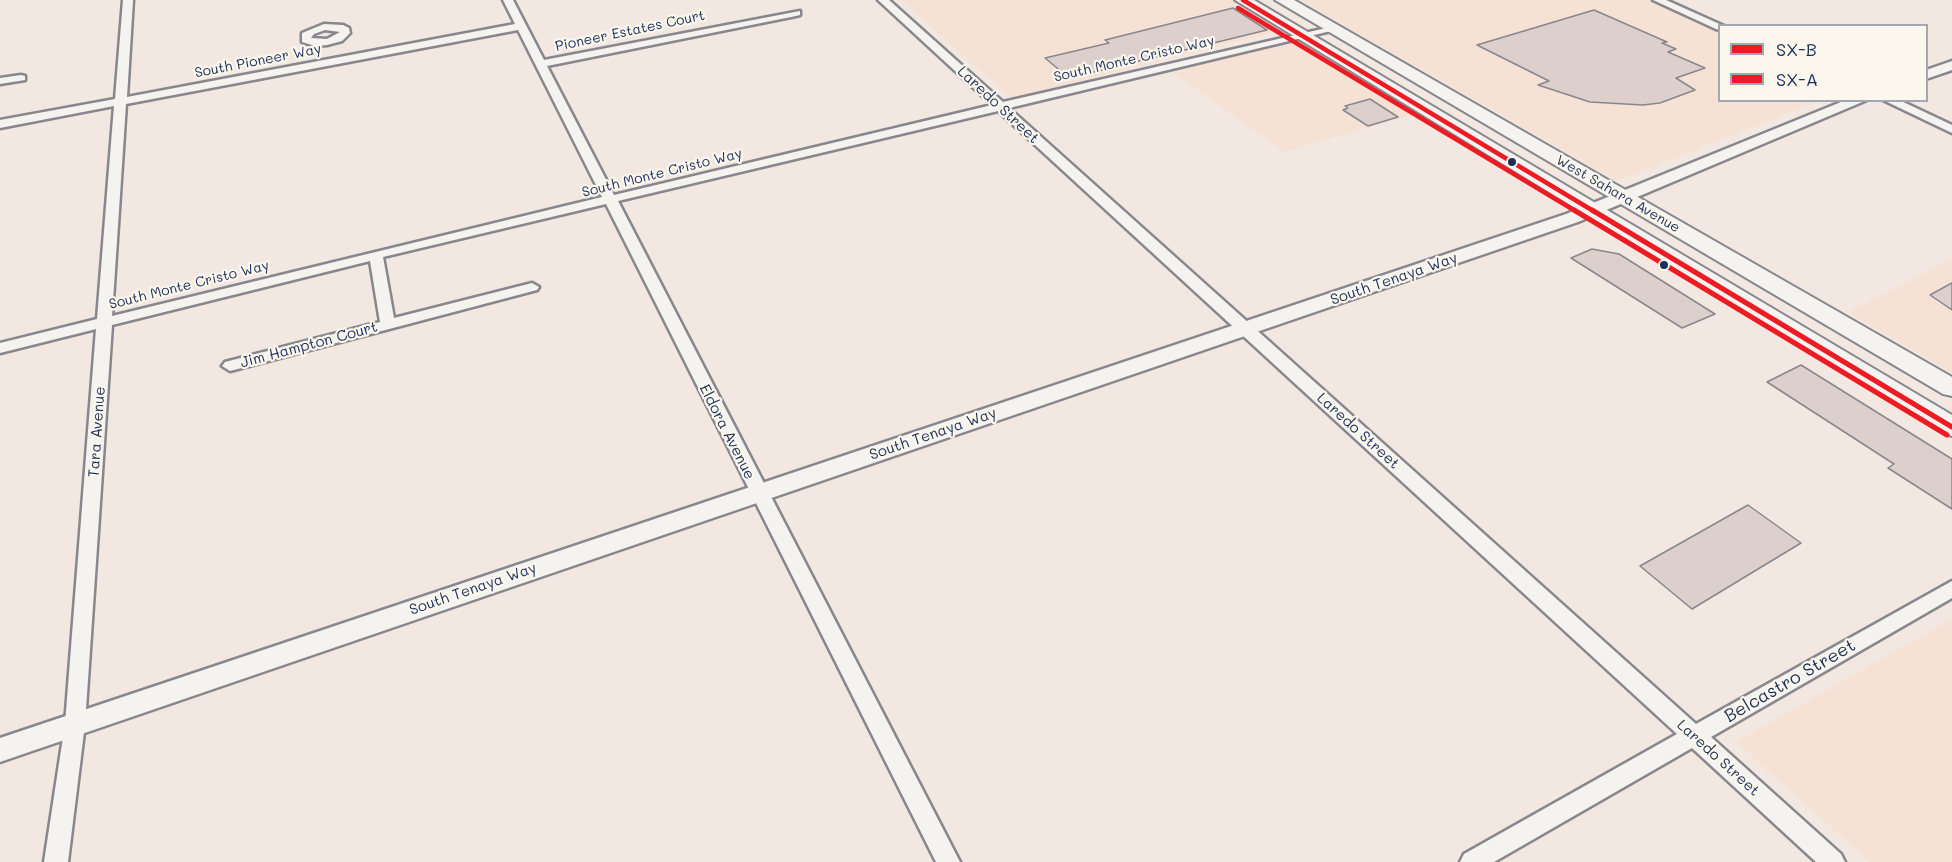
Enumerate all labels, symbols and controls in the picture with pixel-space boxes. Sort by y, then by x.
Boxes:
street label: Pioneer Estates Court [554,7,706,55]
legend [1718,24,1928,102]
street label: South Monte Cristo Way [1052,32,1216,86]
text: SX-B [1776,37,1817,61]
street label: South Pioneer Way [193,41,323,81]
street label: Laredo Street [953,63,1043,147]
text: SX-A [1776,67,1818,91]
street label: South Monte Cristo Way [580,145,744,201]
street label: West Sahara Avenue [1553,152,1683,236]
unlabelled marker [1506,156,1518,168]
street label: South Tenaya Way [1328,249,1460,309]
street label: South Monte Cristo Way [107,257,271,313]
unlabelled marker [1658,259,1670,271]
street label: Jim Hampton Court [238,318,380,372]
street label: Eldora Avenue [695,381,759,483]
street label: Tara Avenue [85,386,109,478]
street label: Laredo Street [1313,389,1403,473]
street label: South Tenaya Way [867,404,999,464]
street label: South Tenaya Way [407,559,539,619]
street label: Belcastro Street [1720,635,1860,727]
street label: Laredo Street [1673,716,1763,800]

